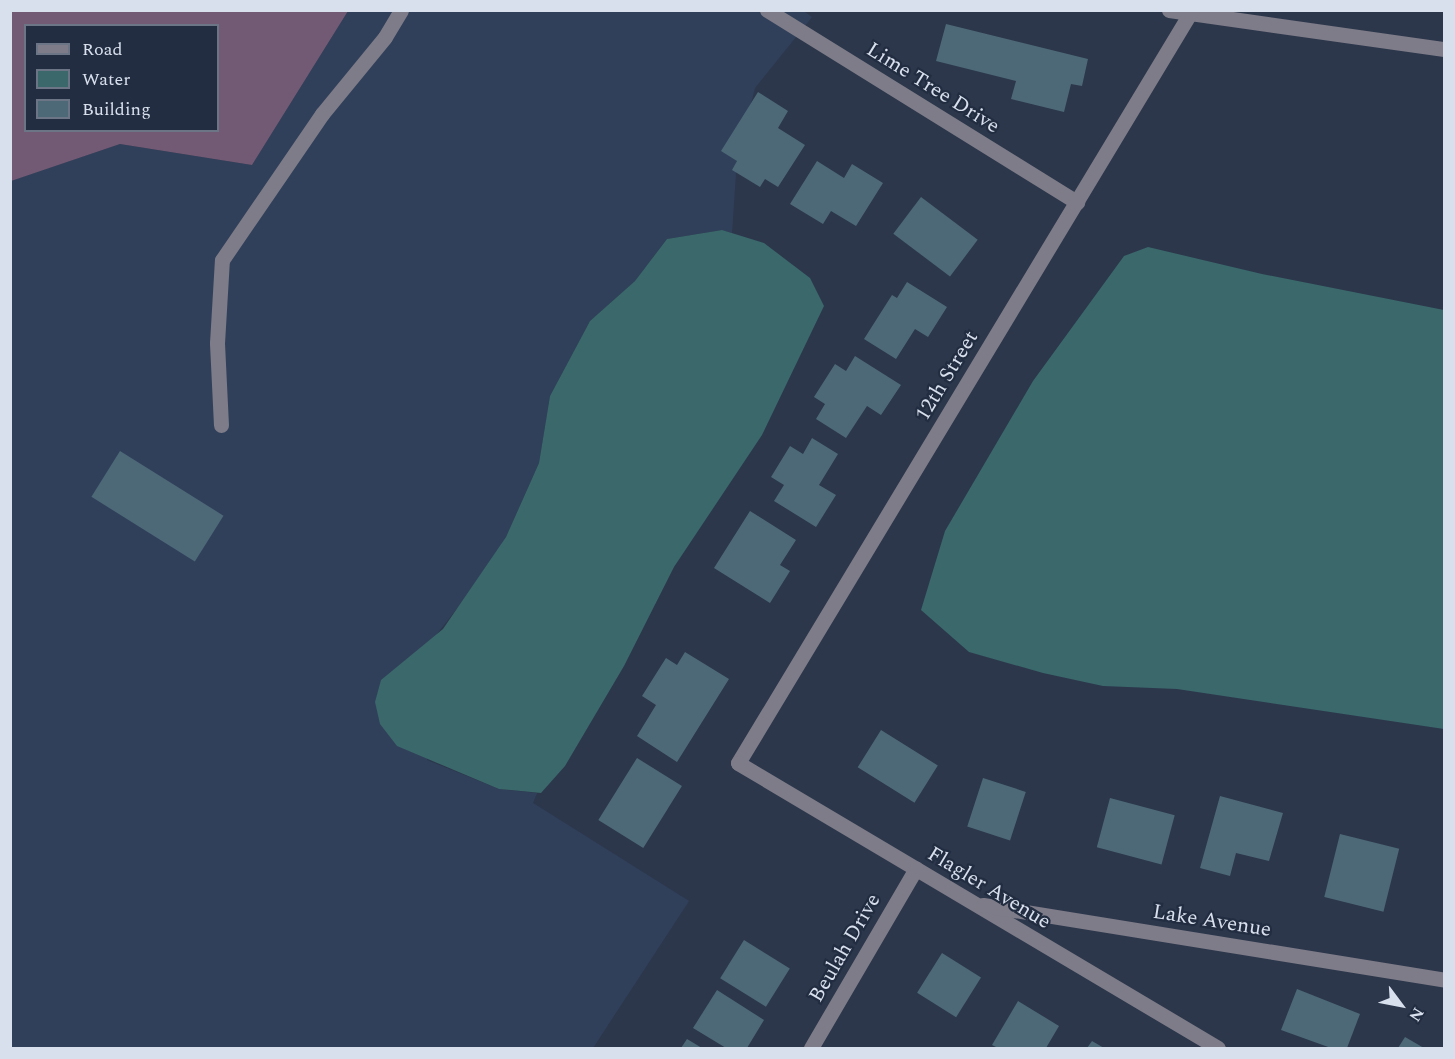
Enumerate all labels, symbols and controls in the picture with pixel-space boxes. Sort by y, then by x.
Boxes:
legend [24,24,219,132]
text: Road [82,36,123,63]
street label: Lime Tree Drive [862,37,1004,139]
text: Water [82,66,130,93]
text: Building [82,96,151,123]
street label: 12th Street [910,326,984,426]
street label: Flagler Avenue [923,841,1055,935]
street label: Beulah Drive [804,889,886,1007]
street label: Lake Avenue [1151,899,1273,943]
north arrow [1371,975,1431,1035]
text: N [1403,1003,1430,1026]

